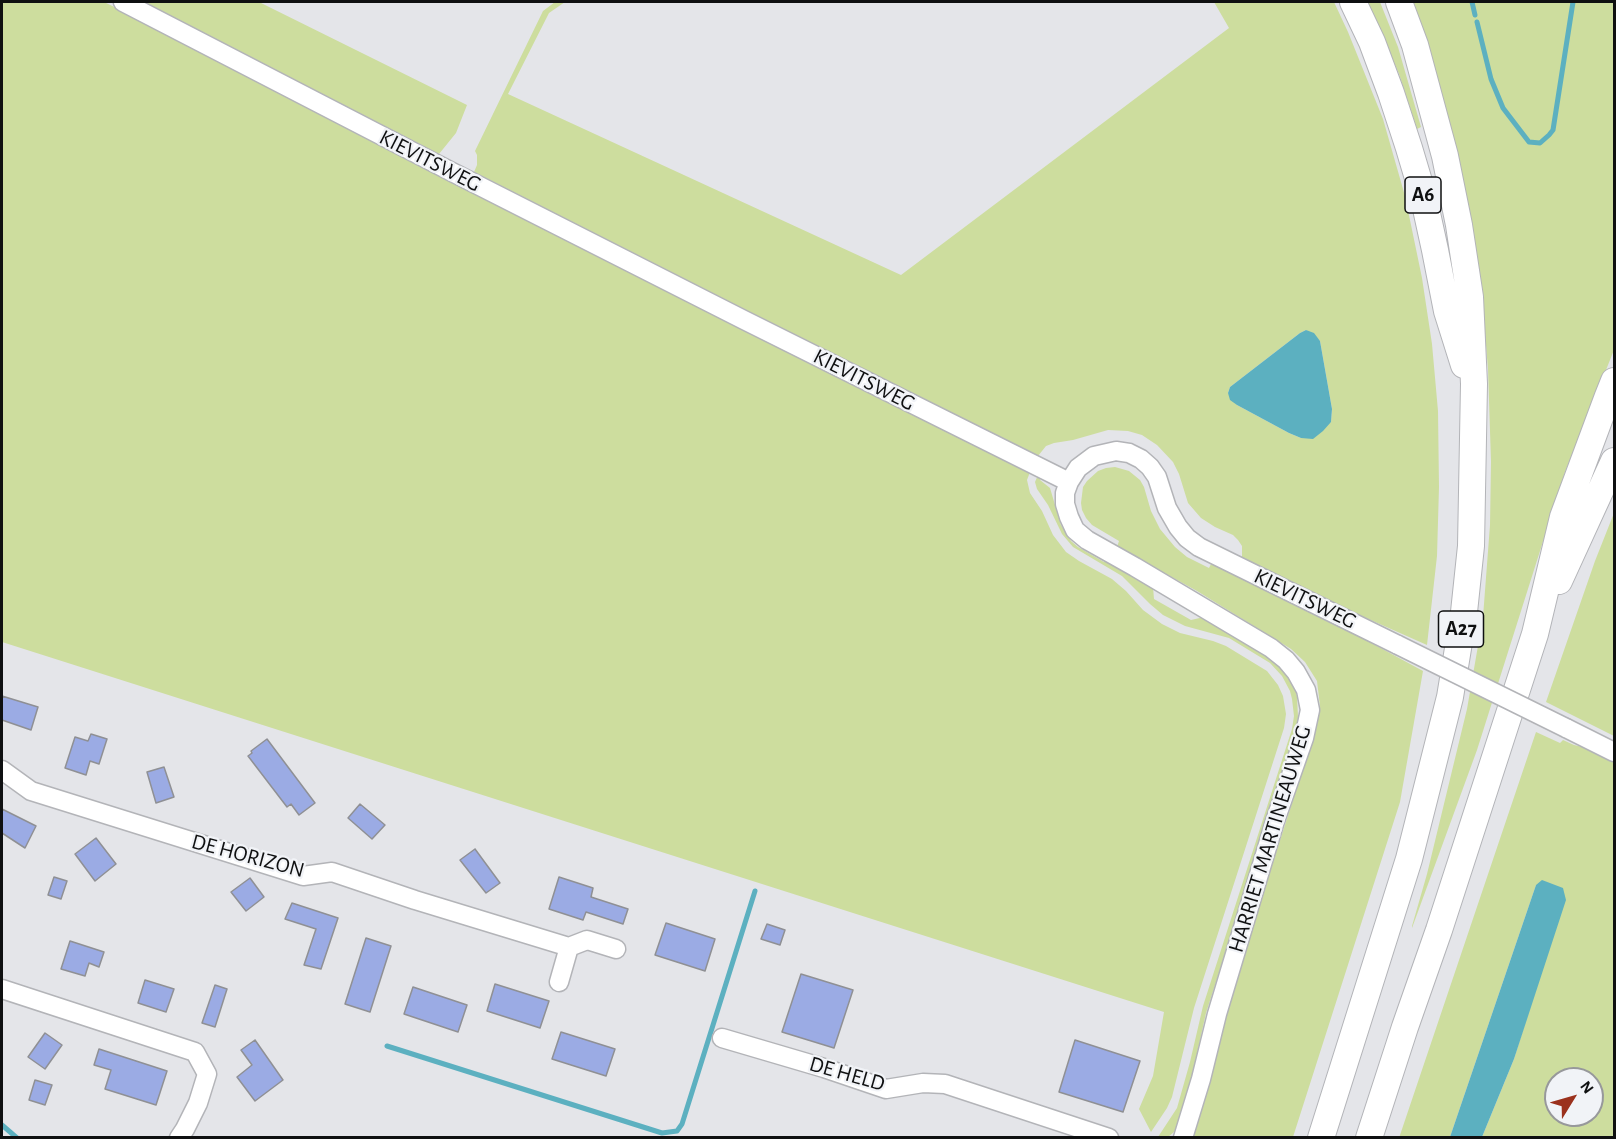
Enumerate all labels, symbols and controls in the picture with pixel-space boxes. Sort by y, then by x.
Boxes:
street label: KIEVITSWEG [375,124,485,198]
road number: A6 [1405,177,1441,213]
street label: KIEVITSWEG [809,343,919,417]
street label: KIEVITSWEG [1250,563,1360,635]
road number: A27 [1438,611,1484,647]
street label: HARRIET MARTINEAUWEG [1223,722,1317,956]
street label: DE HORIZON [189,828,307,884]
street label: DE HELD [806,1051,888,1097]
north arrow [1544,1067,1604,1127]
text: N [1577,1078,1597,1097]

